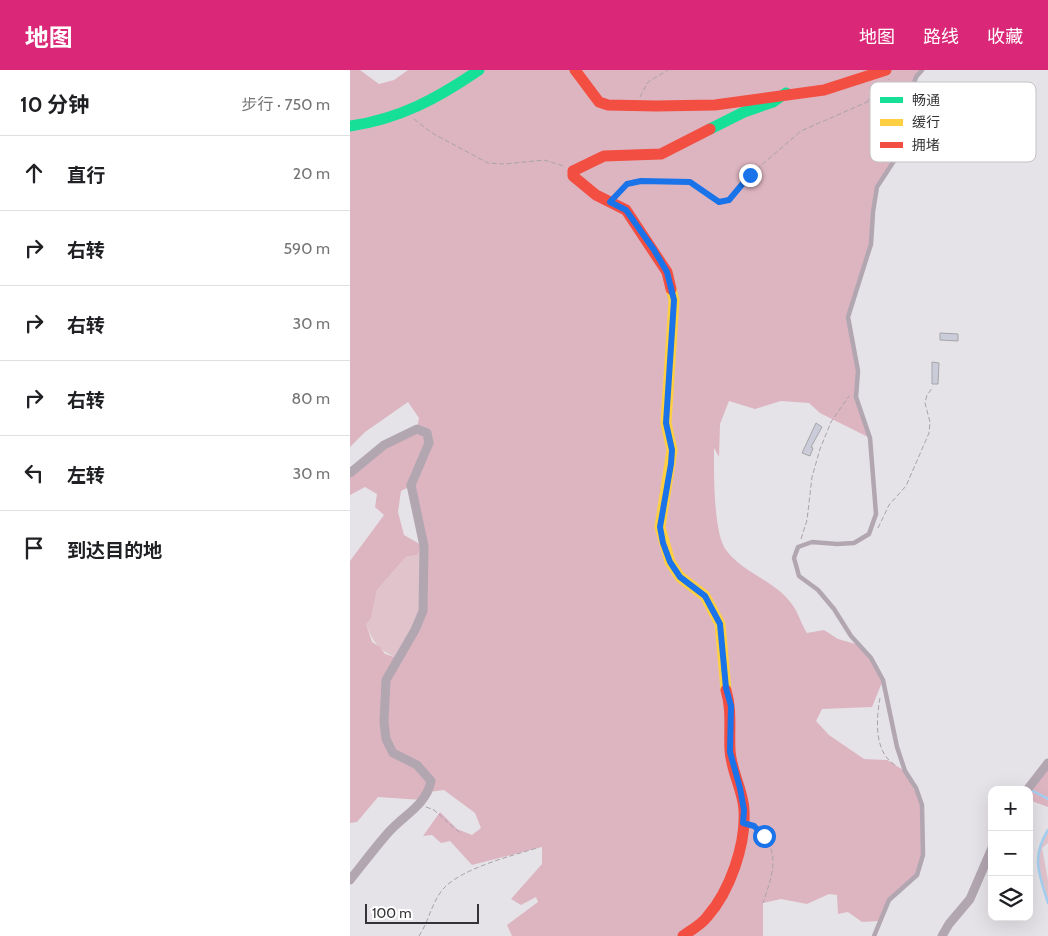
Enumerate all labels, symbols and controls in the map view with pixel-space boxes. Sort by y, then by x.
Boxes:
text: 地图 [25,23,73,52]
text: 地图 [859,26,895,48]
text: 路线 [923,26,959,48]
text: 收藏 [987,26,1023,48]
legend [870,82,1036,162]
text: 畅通 [912,91,940,109]
text: 10 分钟 [20,92,89,117]
text: 步行 · 750 m [241,95,330,114]
text: 缓行 [912,113,940,131]
text: 拥堵 [912,136,940,154]
icon: ahead [20,159,48,187]
text: 直行 [67,164,105,187]
text: 20 m [293,164,330,183]
route end [739,164,762,187]
icon: right [20,234,48,262]
text: 右转 [67,239,105,262]
text: 590 m [283,239,330,258]
icon: right [20,309,48,337]
text: 右转 [67,314,105,337]
text: 30 m [293,314,330,333]
icon: right [20,384,48,412]
text: 右转 [67,389,105,412]
text: 80 m [292,389,330,408]
icon: left [20,459,48,487]
text: 左转 [67,464,105,487]
text: 30 m [293,464,330,483]
icon: arrive [20,534,48,562]
text: 到达目的地 [67,539,162,562]
map controls [988,786,1033,921]
button: + [988,786,1033,831]
route start [753,825,776,848]
button: − [988,831,1033,876]
button: layers [988,876,1033,921]
scale bar [365,901,479,924]
text: 100 m [372,904,412,922]

